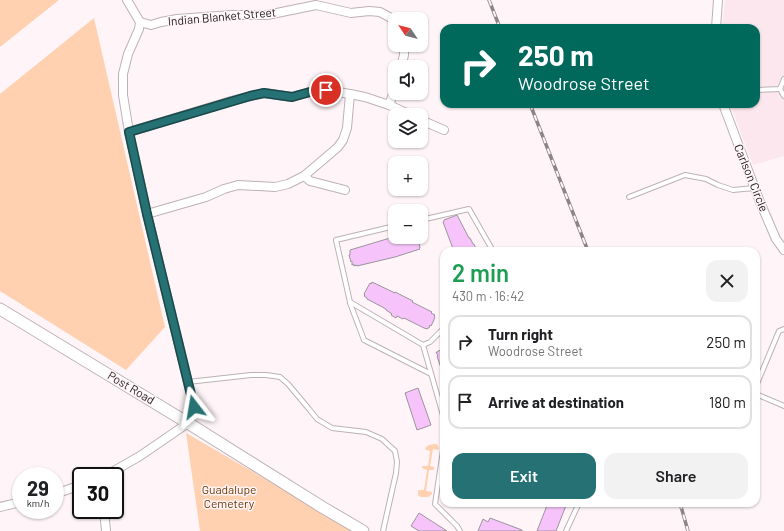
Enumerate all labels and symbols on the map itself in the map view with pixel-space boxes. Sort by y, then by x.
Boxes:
street label: Indian Blanket Street [167,4,277,28]
north arrow [388,12,428,52]
pin [309,73,343,107]
street label: Carlson Circle [732,142,772,213]
street label: Post Road [105,368,158,407]
position arrow [173,386,215,428]
speed limit sign: 30 [72,467,124,519]
park label: Guadalupe Cemetery [202,482,256,510]

